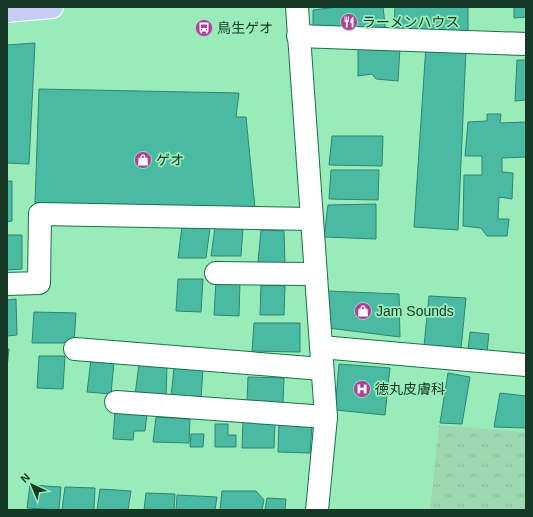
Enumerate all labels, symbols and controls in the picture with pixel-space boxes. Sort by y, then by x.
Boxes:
restaurant icon: ラーメンハウス [339,12,359,32]
place label: ラーメンハウス [362,14,459,30]
bus stop icon: 鳥生ゲオ [194,18,214,38]
place label: 鳥生ゲオ [217,20,273,36]
shop icon: ゲオ [133,150,153,170]
place label: ゲオ [156,152,184,168]
shop icon: Jam Sounds [353,301,373,321]
place label: Jam Sounds [376,303,454,319]
hospital icon: 徳丸皮膚科 [352,379,372,399]
place label: 徳丸皮膚科 [375,381,445,397]
north arrow [12,465,52,505]
text: N [18,471,32,485]

